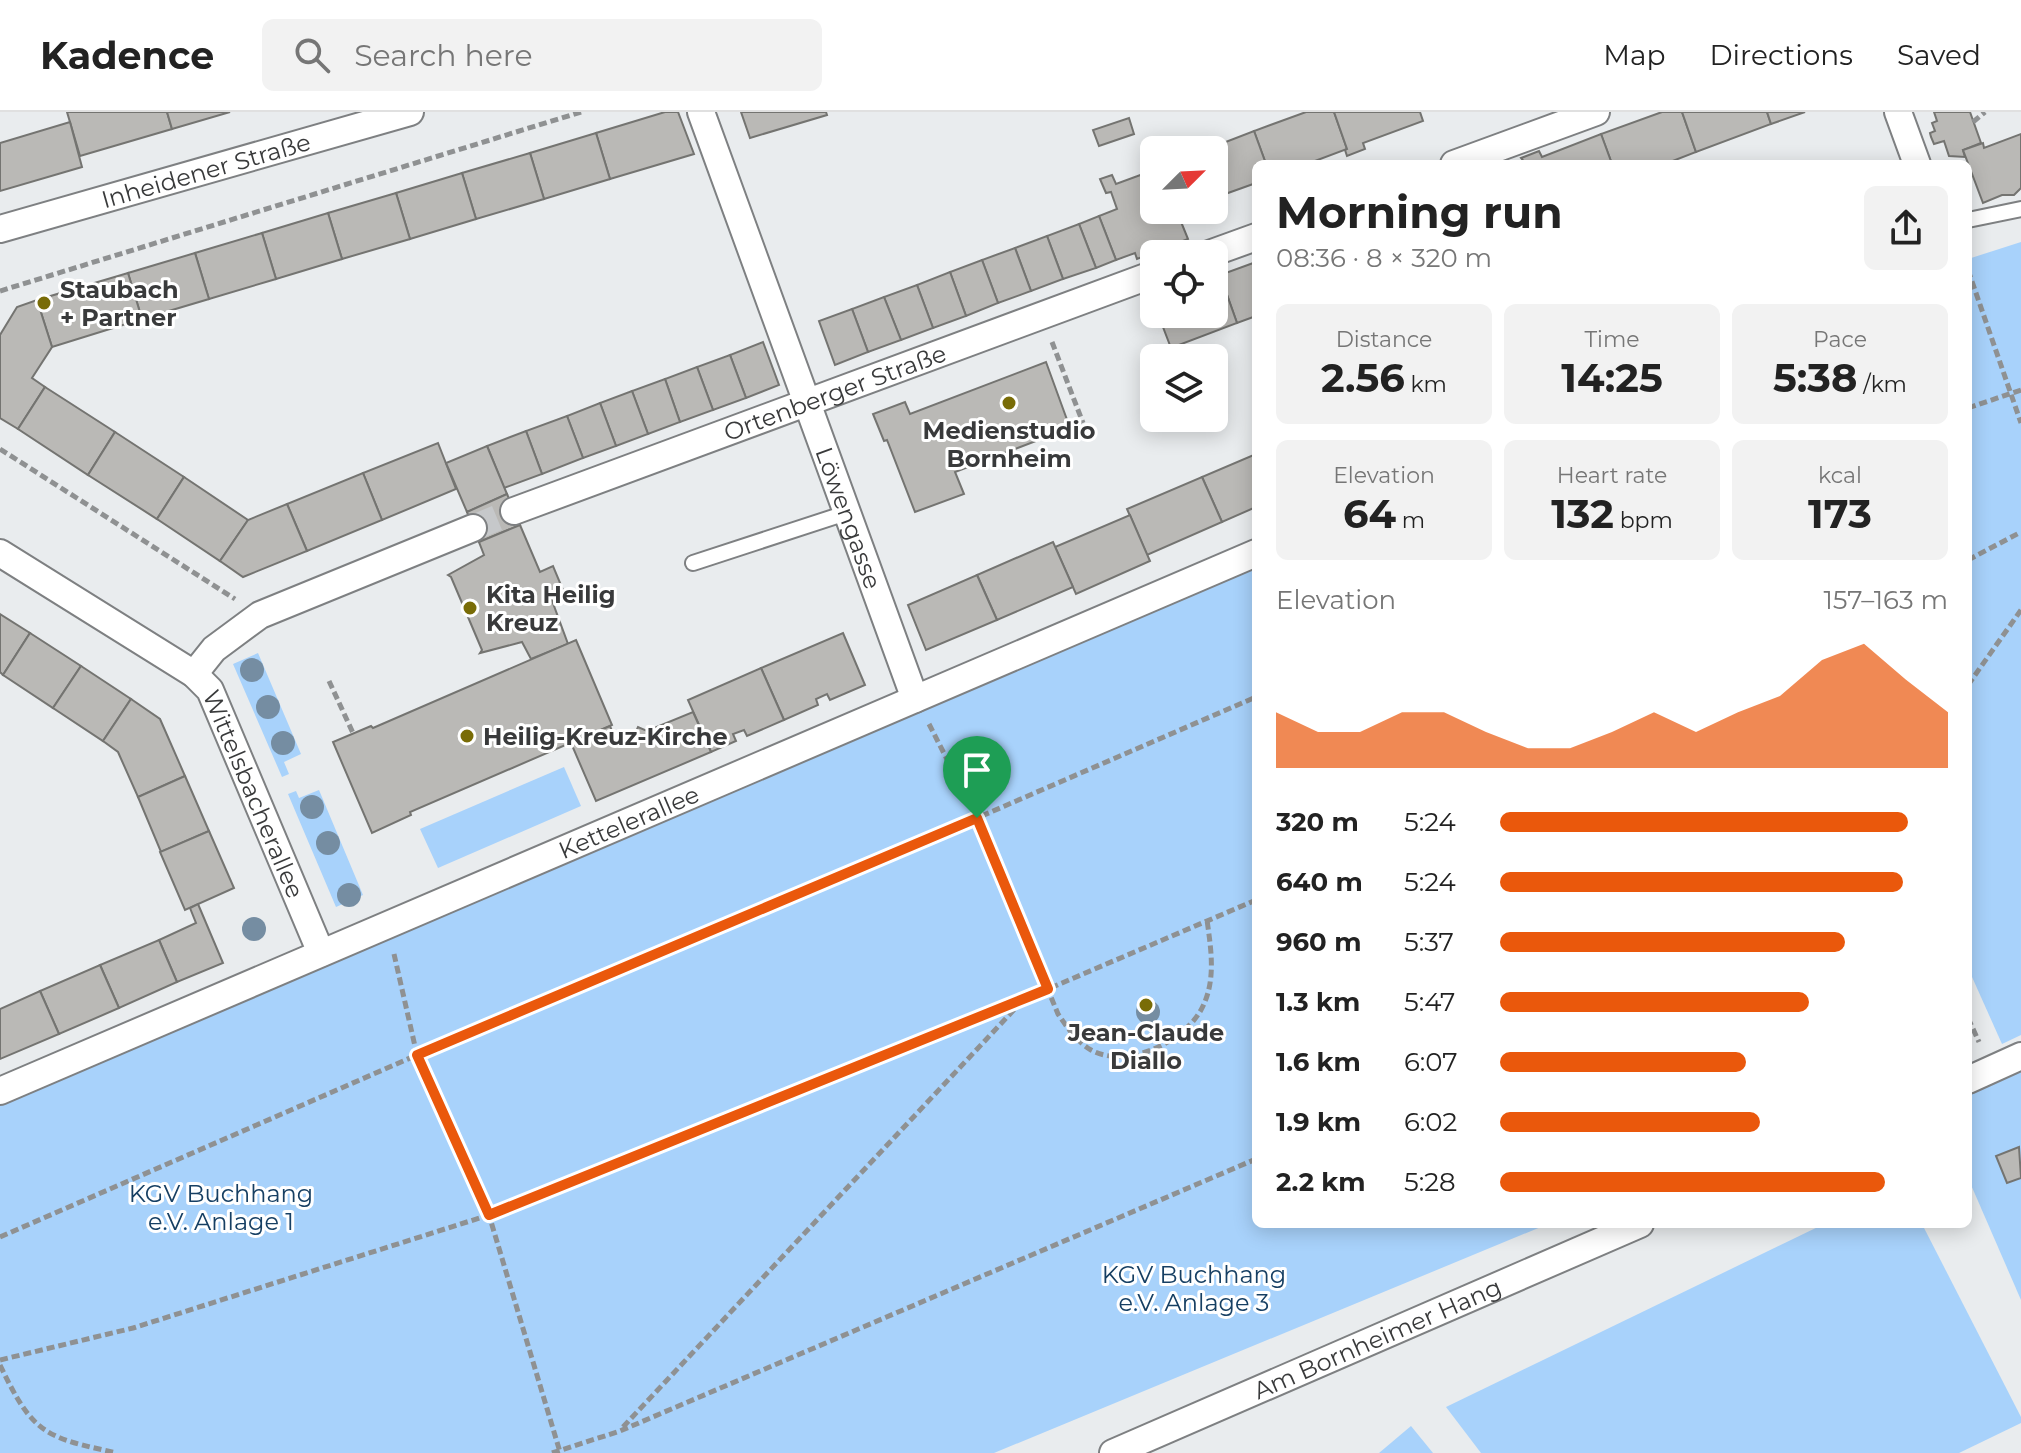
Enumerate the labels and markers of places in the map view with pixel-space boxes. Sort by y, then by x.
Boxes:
place label: Staubach + Partner [60,275,179,332]
marker: Staubach + Partner [35,294,53,312]
marker: Medienstudio Bornheim [1000,394,1018,412]
place label: Medienstudio Bornheim [923,416,1095,473]
place label: Kita Heilig Kreuz [486,580,616,637]
marker: Kita Heilig Kreuz [461,599,479,617]
place label: Heilig-Kreuz-Kirche [483,722,728,751]
marker: Heilig-Kreuz-Kirche [458,727,476,745]
pin [943,736,1011,818]
marker: Jean-Claude Diallo [1137,996,1155,1014]
place label: Jean-Claude Diallo [1067,1018,1224,1075]

